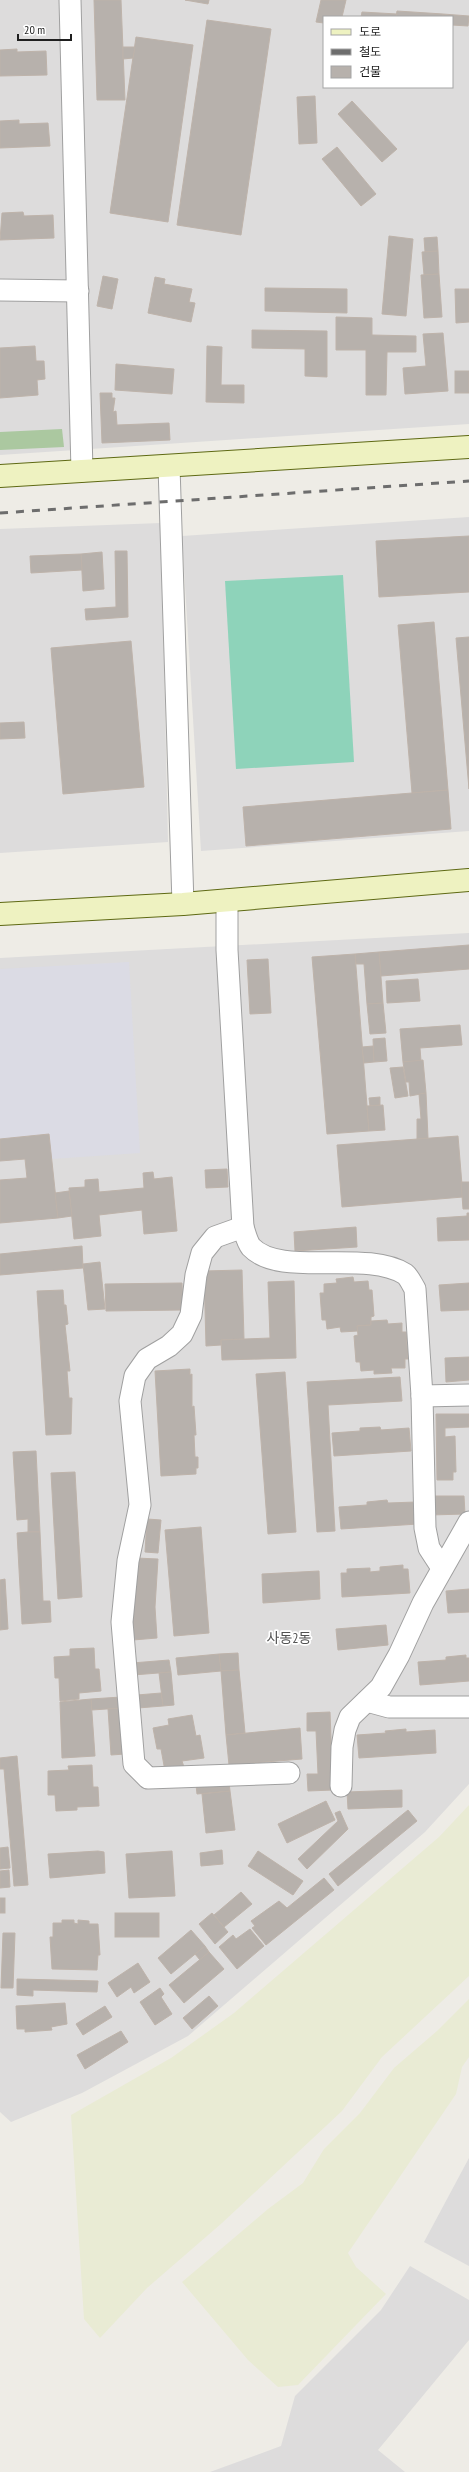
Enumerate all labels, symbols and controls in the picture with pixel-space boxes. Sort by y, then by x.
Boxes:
scale bar [18,16,71,42]
legend [323,16,453,88]
text: 20 m [24,22,45,37]
text: 도로 [359,24,381,39]
text: 철도 [359,44,381,59]
text: 건물 [359,64,381,79]
district label: 사동2동 [267,1629,312,1647]

